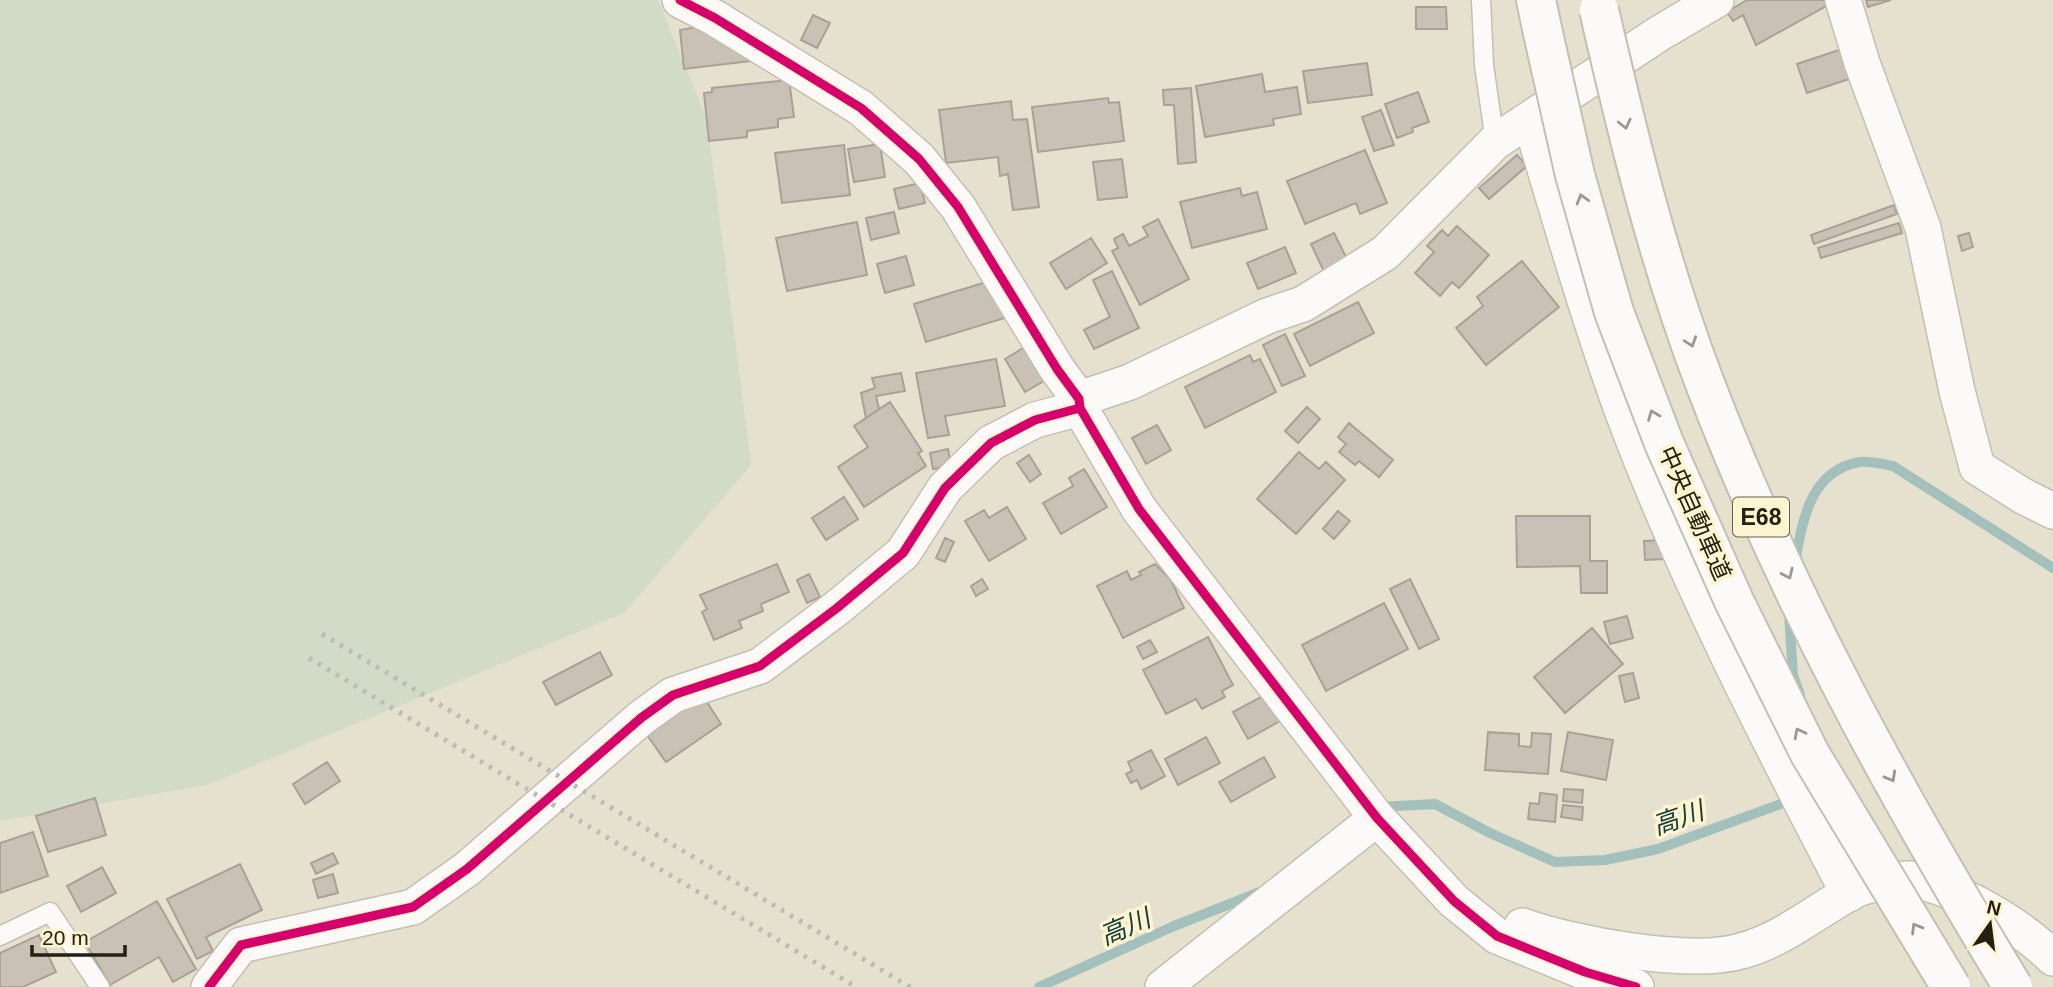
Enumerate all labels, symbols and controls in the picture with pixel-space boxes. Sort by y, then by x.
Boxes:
one-way arrow [1617,118,1631,130]
one-way arrow [1576,193,1591,205]
one-way arrow [1683,335,1697,347]
one-way arrow [1648,410,1662,422]
street label: 中央自動車道 [1653,442,1737,584]
road number: E68 [1733,498,1789,537]
one-way arrow [1779,567,1793,579]
one-way arrow [1794,728,1808,740]
one-way arrow [1883,770,1896,782]
water label: 高川 [1649,794,1710,841]
north arrow [1955,889,2025,959]
text: N [1985,896,2003,920]
water label: 高川 [1095,902,1158,951]
scale bar [32,914,124,958]
one-way arrow [1911,923,1924,936]
text: 20 m [42,926,89,949]

